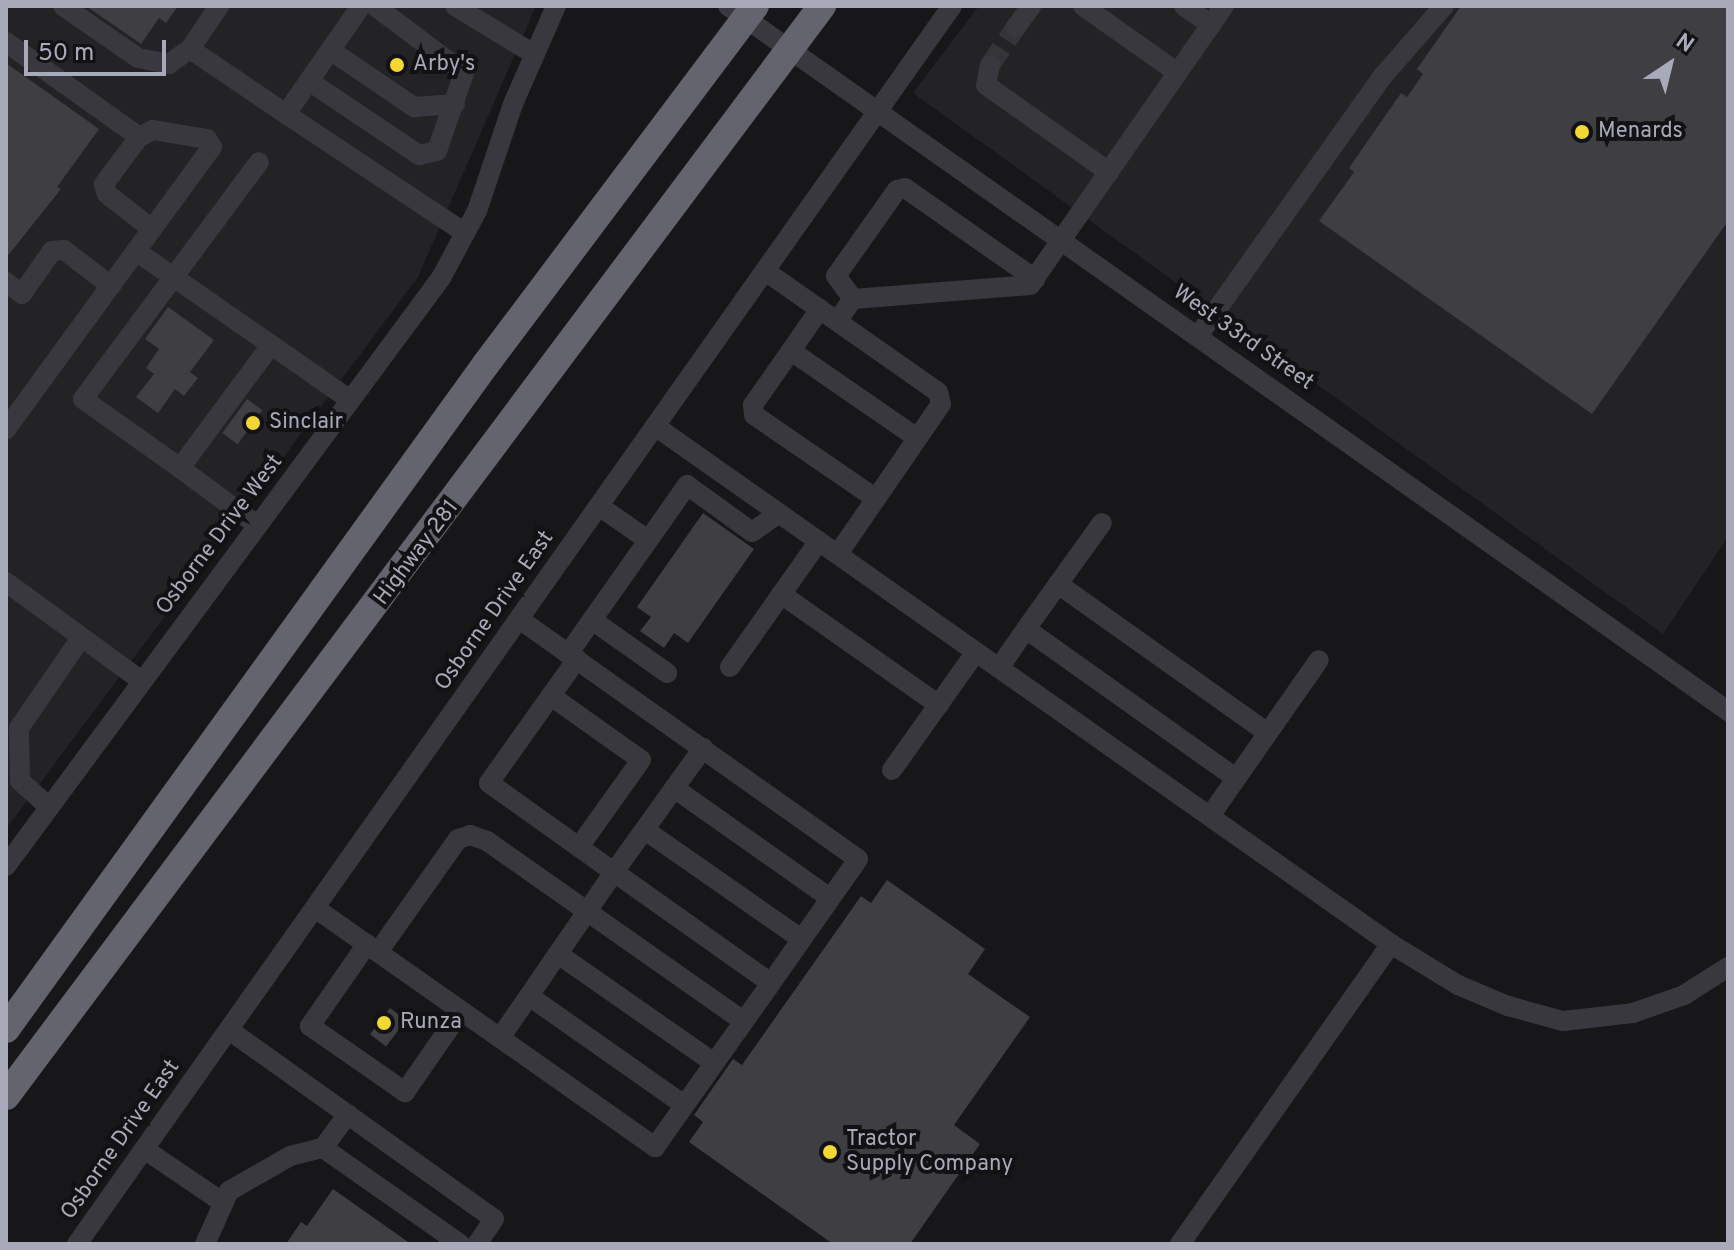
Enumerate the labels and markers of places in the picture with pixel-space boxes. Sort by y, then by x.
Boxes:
place label: Arby's [413,52,475,78]
marker: Arby's [388,56,406,74]
place label: Menards [1598,119,1683,145]
marker: Menards [1573,123,1591,141]
place label: Sinclair [269,410,343,436]
marker: Sinclair [244,414,262,432]
place label: Runza [400,1010,462,1036]
marker: Runza [375,1014,393,1032]
place label: Tractor Supply Company [846,1126,1013,1178]
marker: Tractor Supply Company [821,1143,839,1161]

